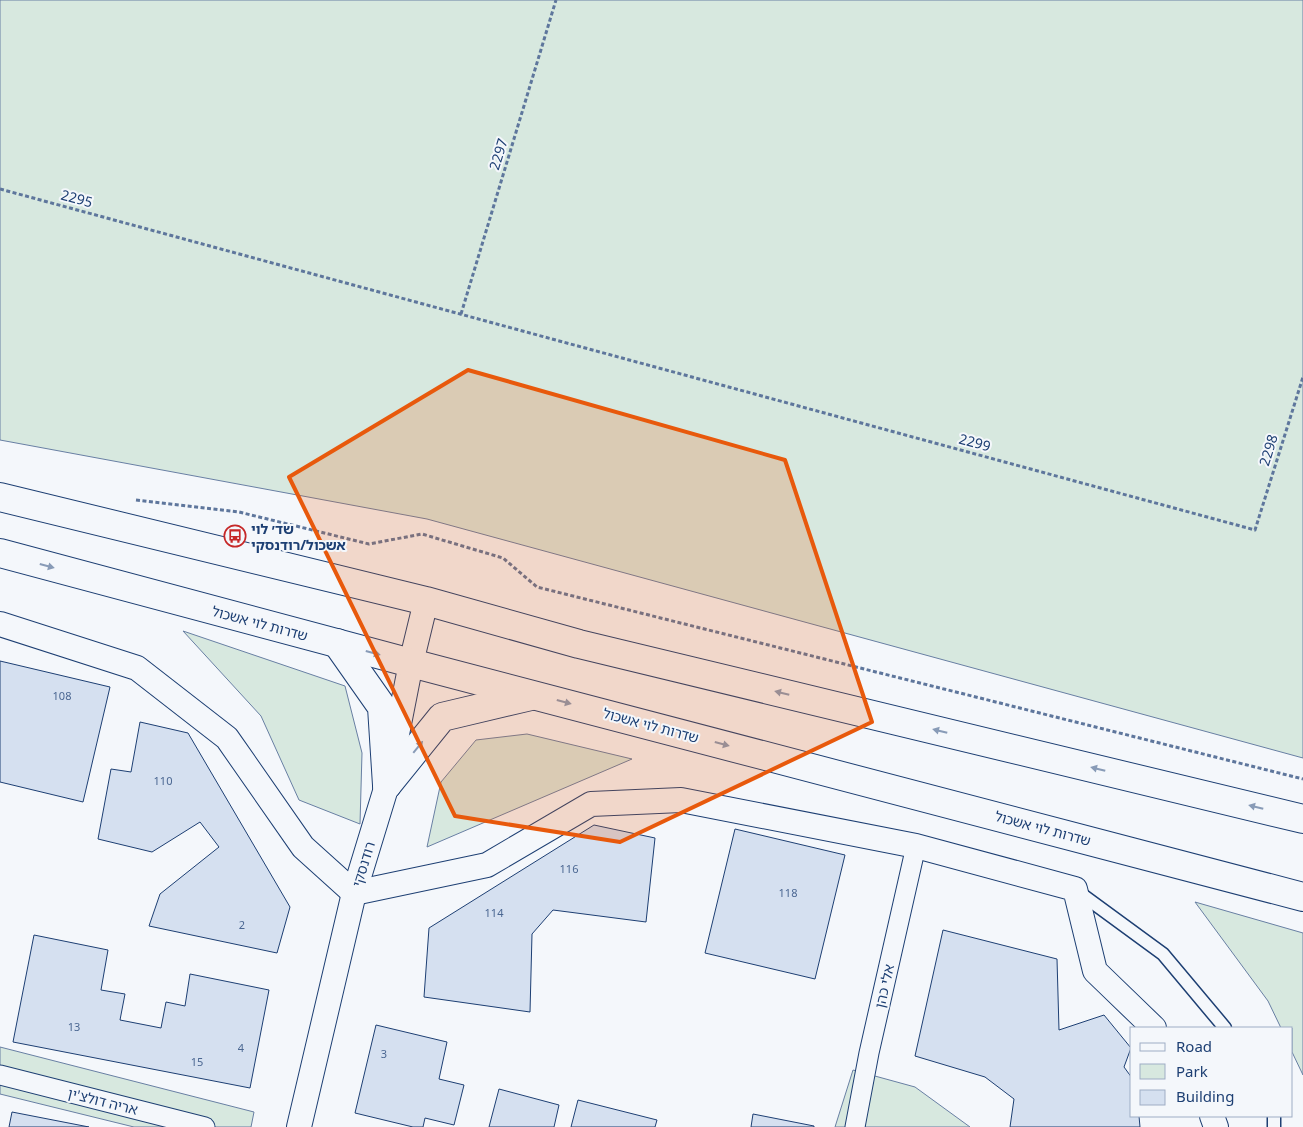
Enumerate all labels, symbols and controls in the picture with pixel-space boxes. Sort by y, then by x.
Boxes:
street label: 2297 [484,136,512,172]
street label: 2295 [59,185,95,211]
street label: 2299 [957,429,993,455]
street label: 2298 [1254,432,1282,468]
place label: שד׳ לוי אשכול/רודנסקי [251,519,346,554]
bus stop icon: שד׳ לוי אשכול/רודנסקי [223,524,247,548]
one-way arrow [40,562,55,570]
street label: שדרות לוי אשכול [210,601,310,645]
one-way arrow [366,649,381,657]
house number: 108 [53,688,71,703]
one-way arrow [774,689,789,697]
one-way arrow [557,699,572,707]
street label: שדרות לוי אשכול [601,703,701,747]
one-way arrow [932,727,947,735]
one-way arrow [714,740,729,748]
one-way arrow [412,741,423,754]
one-way arrow [1090,765,1105,773]
house number: 110 [154,773,172,788]
one-way arrow [1248,803,1263,811]
street label: שדרות לוי אשכול [993,806,1093,850]
street label: רודנסקי [347,839,379,889]
house number: 116 [560,861,578,876]
house number: 118 [779,885,797,900]
house number: 114 [485,905,504,920]
house number: 2 [239,917,245,932]
street label: אלי כהן [870,962,898,1010]
house number: 13 [68,1019,80,1034]
legend [1130,1027,1293,1117]
text: Road [1176,1036,1212,1056]
house number: 4 [238,1040,245,1055]
house number: 3 [381,1046,387,1061]
house number: 15 [191,1054,203,1069]
text: Park [1176,1061,1208,1081]
street label: אריה דולצ'ין [66,1083,140,1119]
text: Building [1176,1086,1234,1106]

